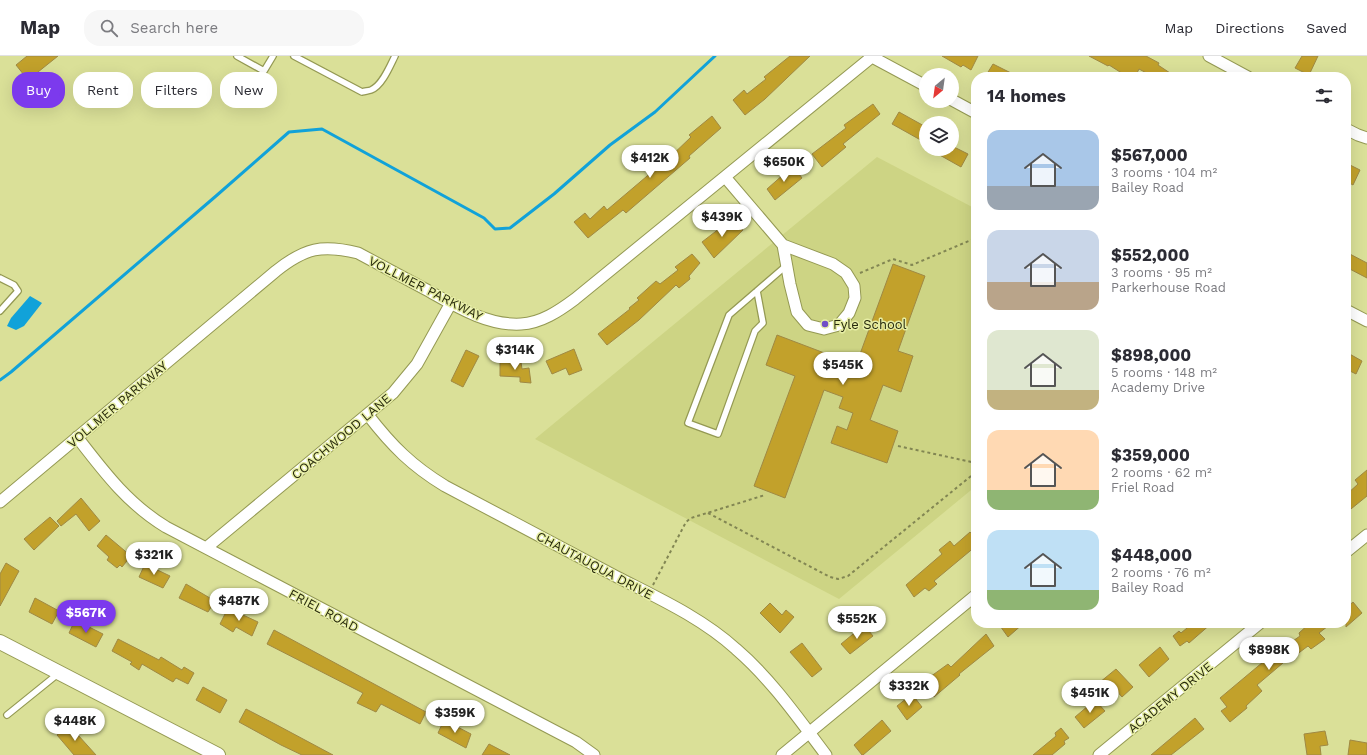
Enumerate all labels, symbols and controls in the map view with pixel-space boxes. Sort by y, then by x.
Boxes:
search box [84,10,364,46]
text: Map [20,16,60,39]
icon: search [98,17,120,39]
text: Search here [130,19,218,37]
text: Map [1165,20,1193,36]
text: Directions [1215,20,1284,36]
text: Saved [1306,20,1347,36]
north arrow [919,68,959,108]
map controls [919,68,959,156]
chip: Buy [12,72,65,108]
chip: Rent [73,72,133,108]
chip: Filters [141,72,212,108]
chip: New [220,72,277,108]
icon: filters [1313,85,1335,107]
text: 14 homes [987,86,1066,106]
button: layers [919,116,959,156]
pin: $412K [622,145,678,179]
text: $567,000 [1111,145,1188,165]
icon: home [1019,146,1067,194]
pin: $650K [756,149,812,183]
text: $412K [631,150,669,165]
text: $650K [763,154,805,169]
text: 3 rooms · 104 m² [1111,165,1217,180]
text: Bailey Road [1111,180,1184,195]
pin: $439K [694,204,750,238]
text: $439K [701,209,743,224]
text: $552,000 [1111,245,1189,265]
icon: home [1019,246,1067,294]
street label: VOLLMER PARKWAY [366,253,486,324]
text: 3 rooms · 95 m² [1111,265,1212,280]
text: Parkerhouse Road [1111,280,1226,295]
place label: Fyle School [833,317,907,332]
marker: Fyle School [820,319,830,329]
pin: $314K [487,337,543,371]
text: $314K [495,342,535,357]
text: $898,000 [1111,345,1191,365]
icon: home [1019,346,1067,394]
pin: $545K [815,352,871,386]
text: $545K [823,357,863,372]
street label: VOLLMER PARKWAY [64,358,171,451]
text: 5 rooms · 148 m² [1111,365,1217,380]
text: Academy Drive [1111,380,1205,395]
street label: COACHWOOD LANE [289,390,394,482]
text: $359,000 [1111,445,1190,465]
icon: home [1019,446,1067,494]
text: 2 rooms · 62 m² [1111,465,1212,480]
text: Friel Road [1111,480,1174,495]
street label: CHAUTAUQUA DRIVE [534,528,656,603]
pin: $321K [126,542,182,576]
text: $448,000 [1111,545,1192,565]
icon: home [1019,546,1067,594]
text: $321K [135,547,173,562]
text: 2 rooms · 76 m² [1111,565,1211,580]
text: Bailey Road [1111,580,1184,595]
street label: FRIEL ROAD [286,586,361,635]
pin: $487K [211,588,267,622]
text: $487K [218,593,260,608]
pin: $567K [58,600,114,634]
text: $567K [66,605,106,620]
pin: $552K [829,606,885,640]
text: $552K [837,611,877,626]
pin: $898K [1241,637,1297,671]
text: $898K [1248,642,1290,657]
street label: ACADEMY DRIVE [1125,659,1216,736]
pin: $332K [881,673,937,707]
text: $332K [889,678,929,693]
pin: $451K [1062,680,1118,714]
text: $451K [1071,685,1109,700]
pin: $359K [427,700,483,734]
text: $359K [435,705,475,720]
pin: $448K [47,708,103,742]
text: $448K [54,713,96,728]

